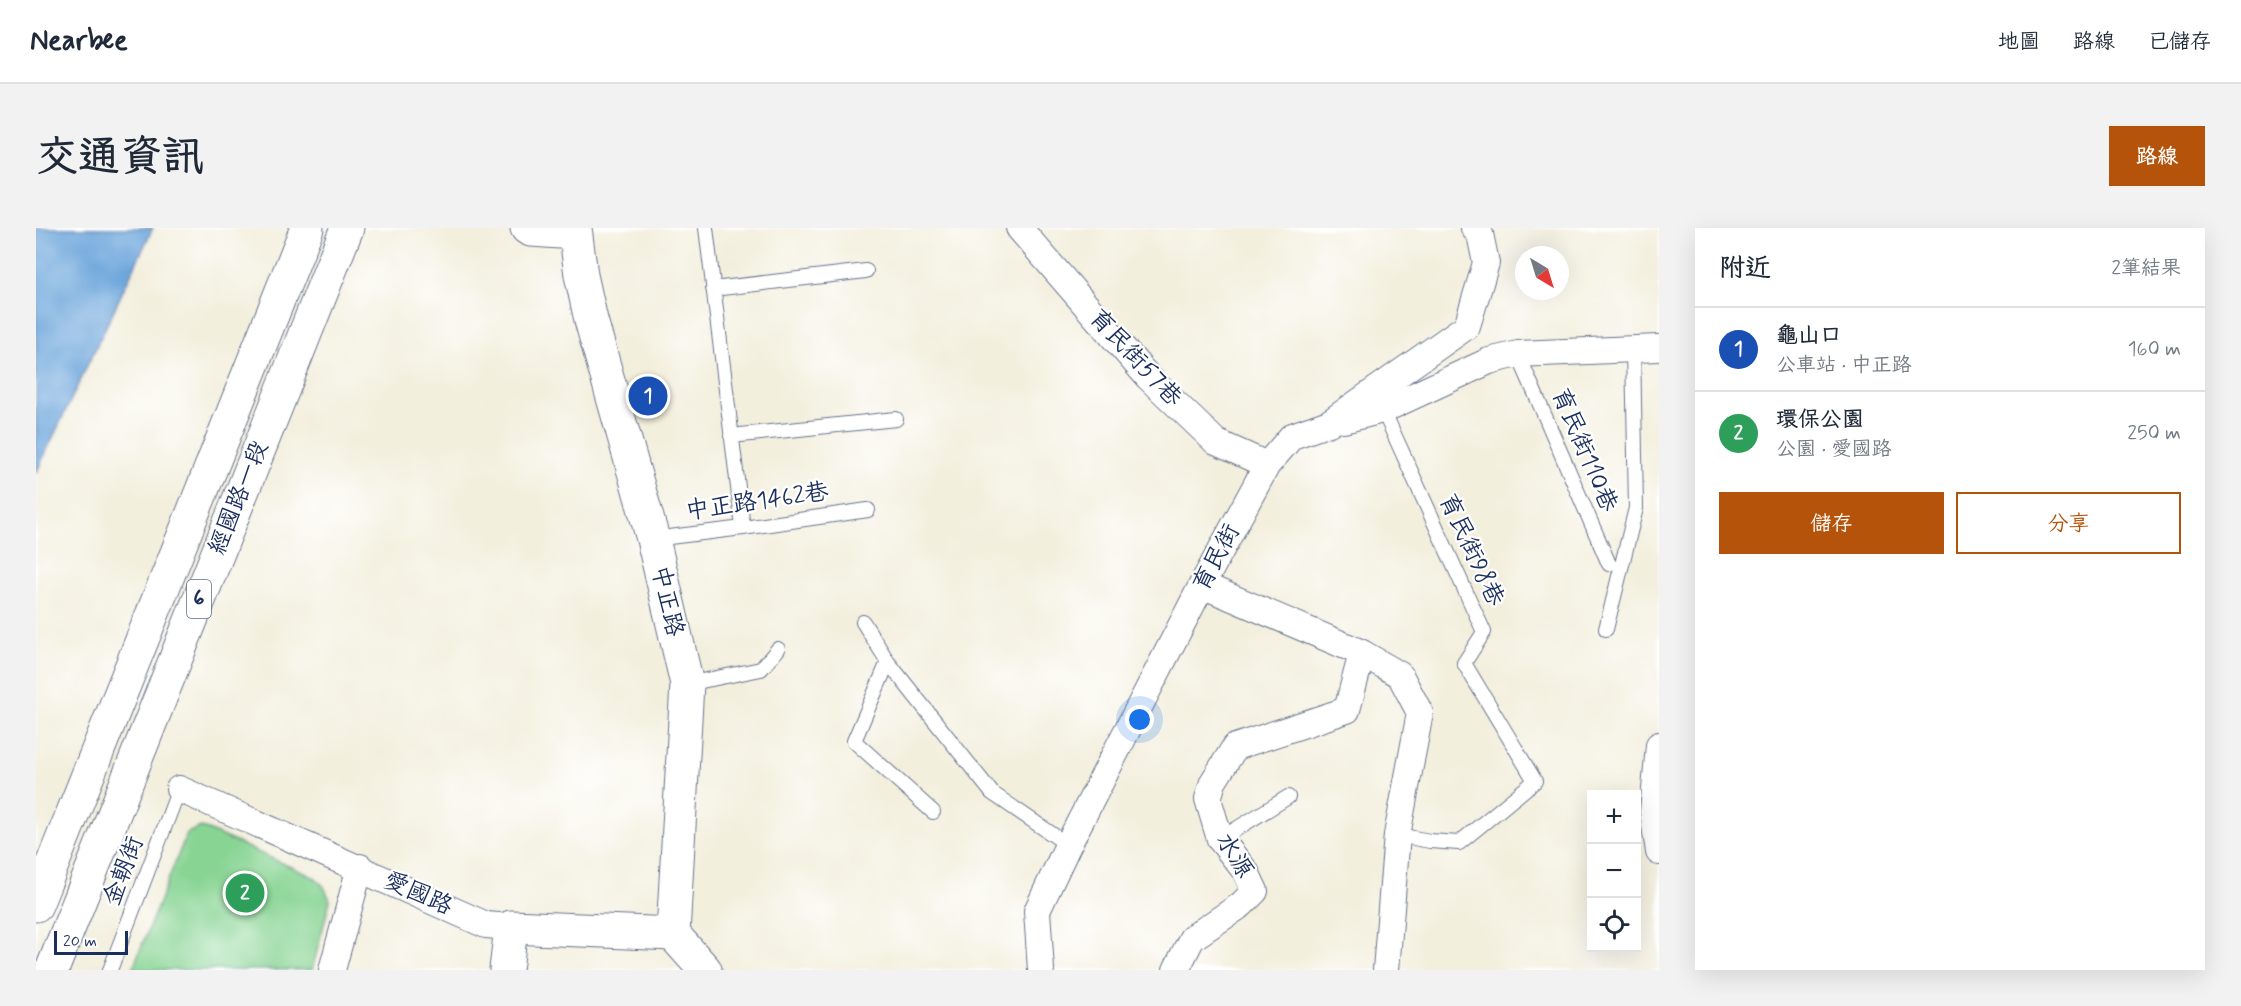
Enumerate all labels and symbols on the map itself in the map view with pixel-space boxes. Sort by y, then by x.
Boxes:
north arrow [1515,246,1569,300]
street label: 育民街57巷 [1082,303,1188,413]
pin: 1 [628,374,668,418]
street label: 育民街110巷 [1544,383,1624,517]
street label: 經國路一段 [202,437,276,559]
street label: 中正路1462巷 [683,477,831,527]
street label: 育民街98巷 [1431,489,1511,611]
street label: 育民街 [1186,519,1248,597]
street label: 中正路 [644,562,690,640]
road number: 6 [187,580,211,618]
your location [1125,705,1154,734]
street label: 水源 [1208,827,1260,885]
street label: 金朝街 [97,832,151,910]
street label: 愛國路 [379,865,457,923]
pin: 2 [226,870,264,916]
scale bar [54,928,128,956]

